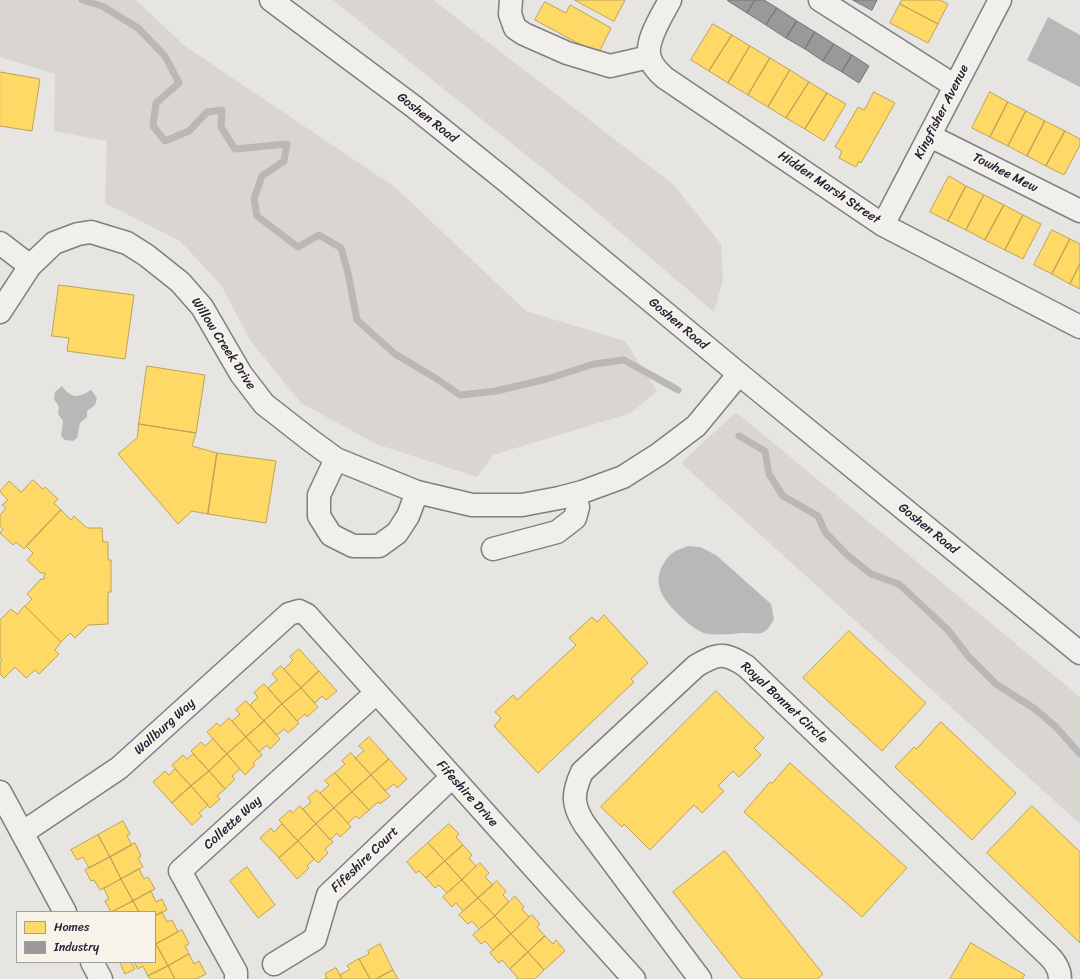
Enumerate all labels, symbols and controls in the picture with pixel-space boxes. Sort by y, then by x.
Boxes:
street label: Kingfisher Avenue [912,62,972,162]
street label: Goshen Road [394,90,460,146]
street label: Hidden Marsh Street [775,148,883,228]
street label: Towhee Mew [970,150,1040,196]
street label: Willow Creek Drive [187,295,259,393]
street label: Goshen Road [645,295,711,353]
street label: Goshen Road [895,500,961,558]
street label: Royal Bonnet Circle [737,659,831,747]
street label: Wallburg Way [131,696,199,758]
street label: Fifeshire Drive [433,757,501,831]
street label: Collette Way [201,793,265,853]
street label: Fifeshire Court [328,824,402,896]
legend [16,911,156,963]
text: Homes [54,916,90,938]
text: Industry [54,936,99,958]

